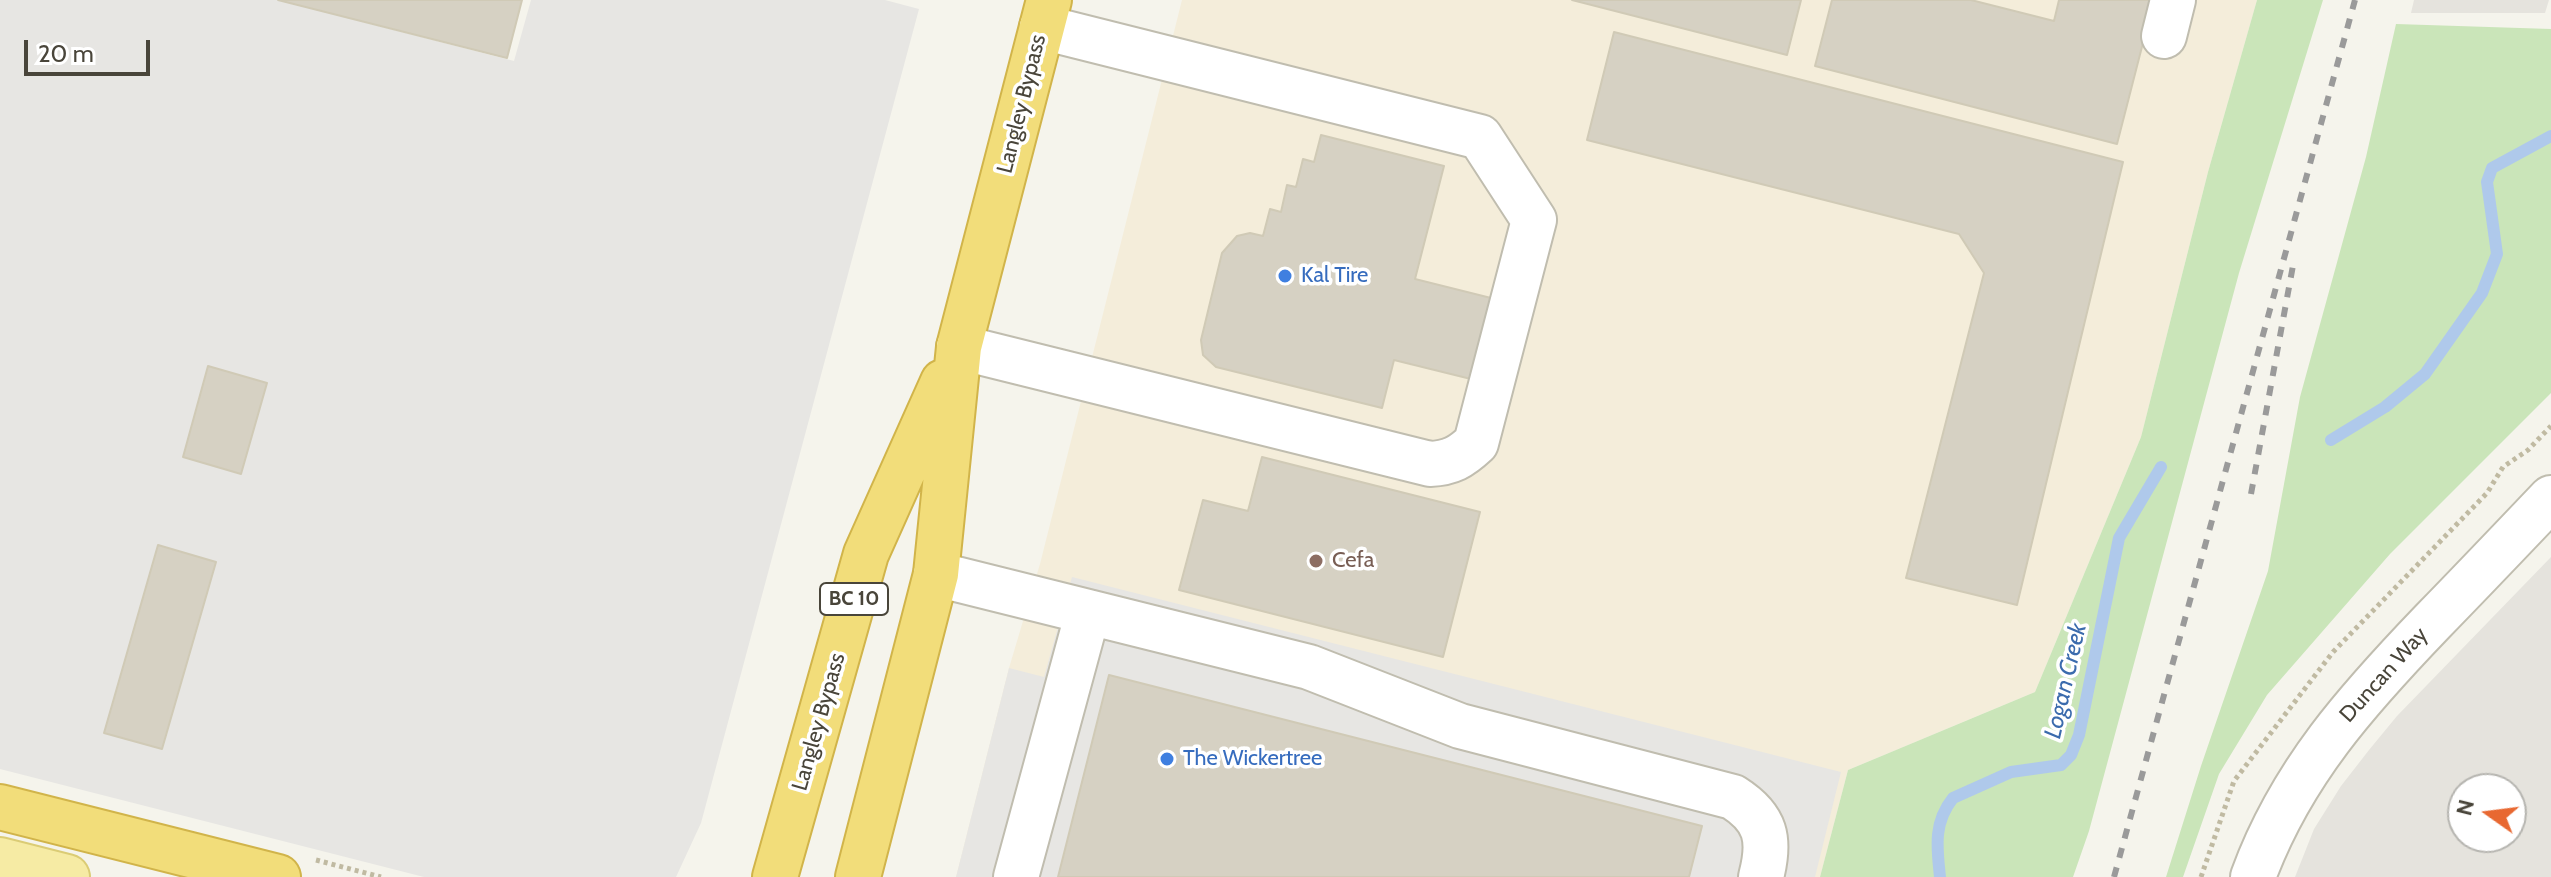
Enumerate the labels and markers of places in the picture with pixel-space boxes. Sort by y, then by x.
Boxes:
place label: Kal Tire [1301,263,1368,289]
marker: Kal Tire [1276,267,1294,285]
place label: Cefa [1332,548,1374,574]
marker: Cefa [1307,552,1325,570]
place label: The Wickertree [1183,746,1322,772]
marker: The Wickertree [1158,750,1176,768]

